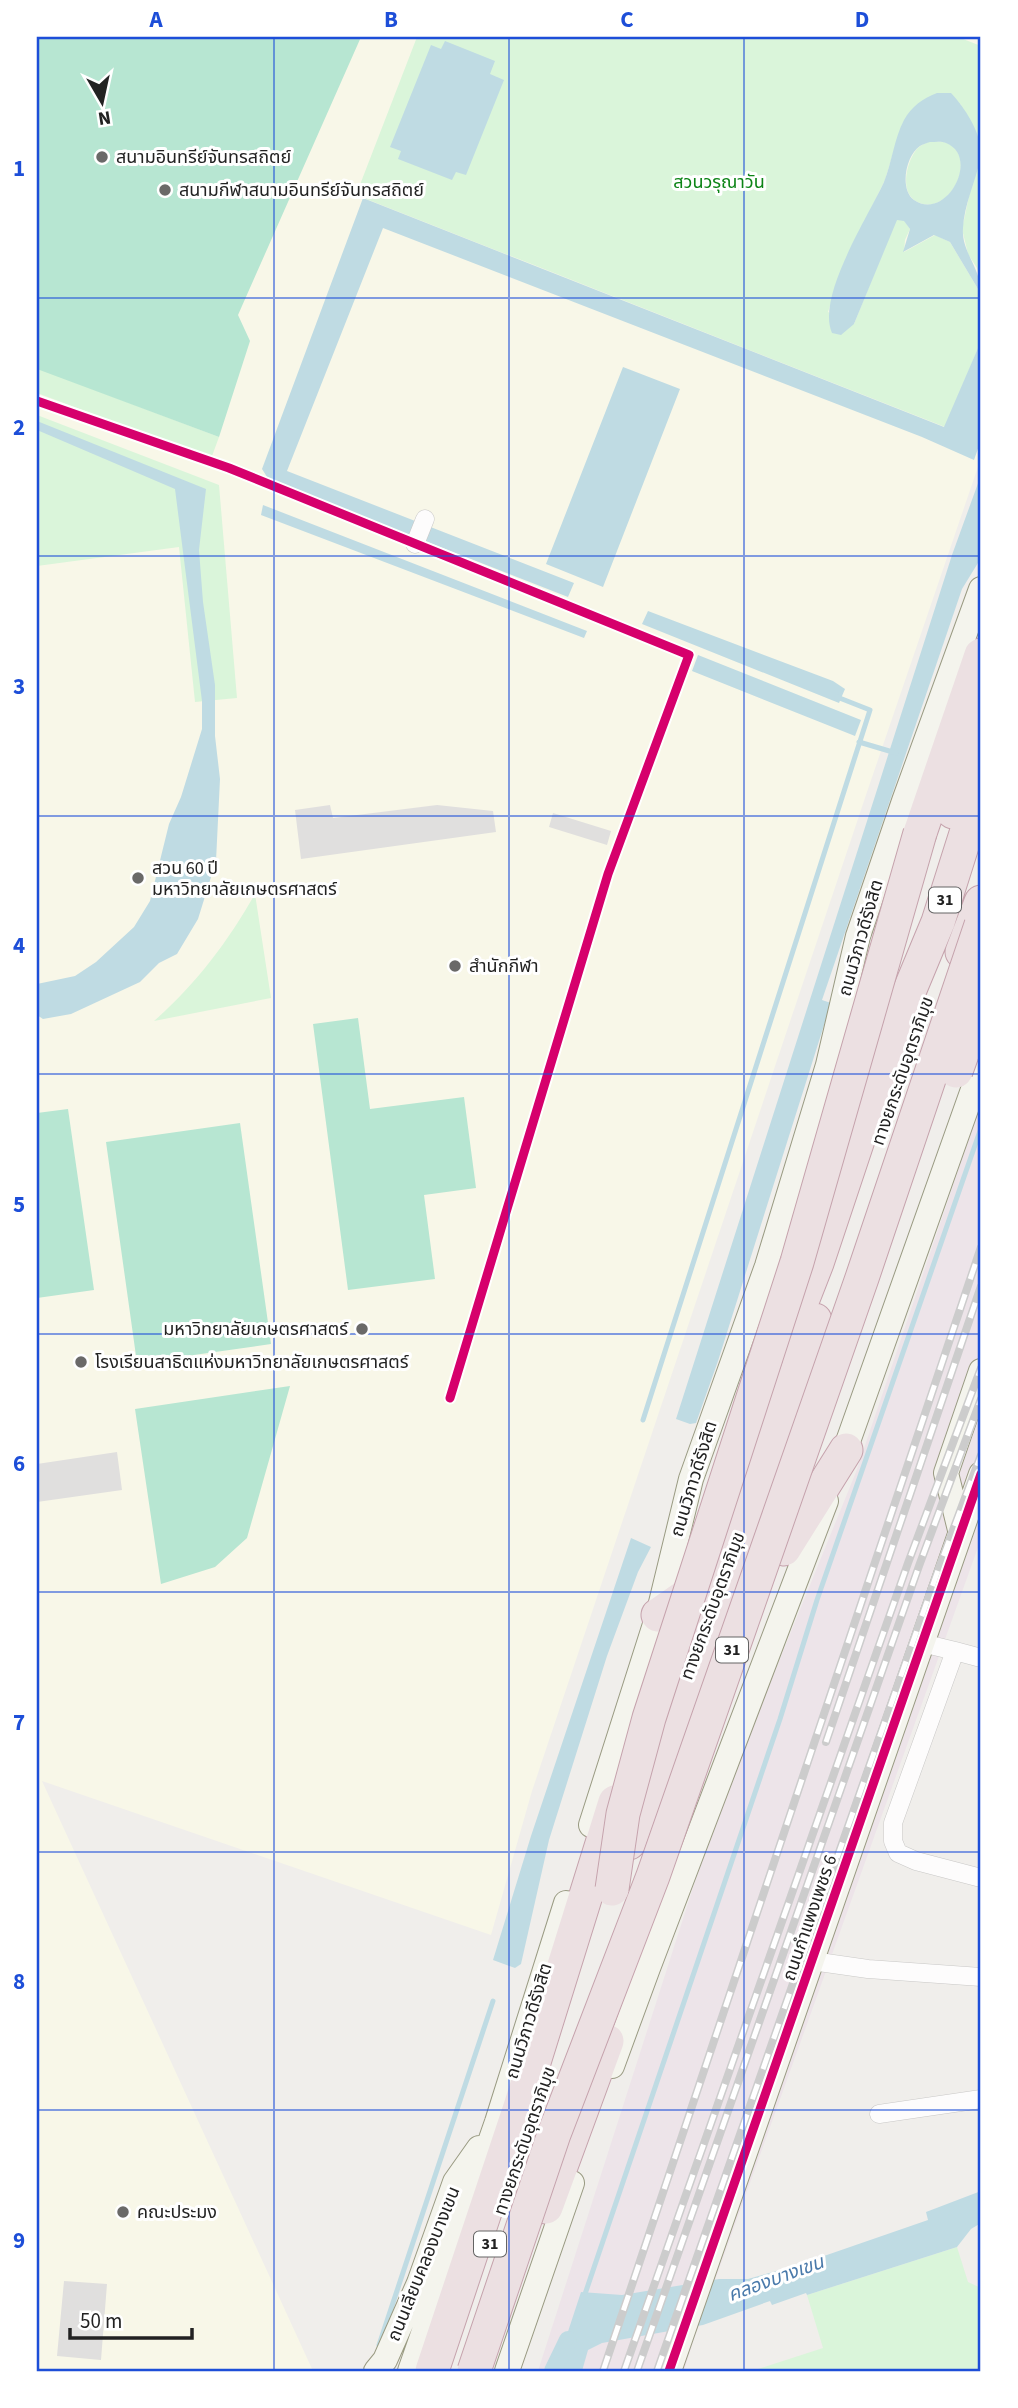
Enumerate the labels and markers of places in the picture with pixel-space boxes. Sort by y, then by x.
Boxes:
place label: สนามอินทรีย์จันทรสถิตย์ [116,145,291,170]
marker: สนามอินทรีย์จันทรสถิตย์ [94,149,110,165]
place label: สนามกีฬาสนามอินทรีย์จันทรสถิตย์ [179,178,424,203]
marker: สนามกีฬาสนามอินทรีย์จันทรสถิตย์ [157,182,173,198]
place label: สวน 60 ปี มหาวิทยาลัยเกษตรศาสตร์ [152,856,338,902]
marker: สวน 60 ปี มหาวิทยาลัยเกษตรศาสตร์ [130,870,146,886]
place label: สำนักกีฬา [469,954,539,979]
marker: สำนักกีฬา [447,958,463,974]
place label: มหาวิทยาลัยเกษตรศาสตร์ [163,1317,349,1342]
marker: มหาวิทยาลัยเกษตรศาสตร์ [354,1321,370,1337]
place label: โรงเรียนสาธิตแห่งมหาวิทยาลัยเกษตรศาสตร์ [95,1350,409,1375]
marker: โรงเรียนสาธิตแห่งมหาวิทยาลัยเกษตรศาสตร์ [73,1354,89,1370]
place label: คณะประมง [137,2200,217,2225]
marker: คณะประมง [115,2204,131,2220]

